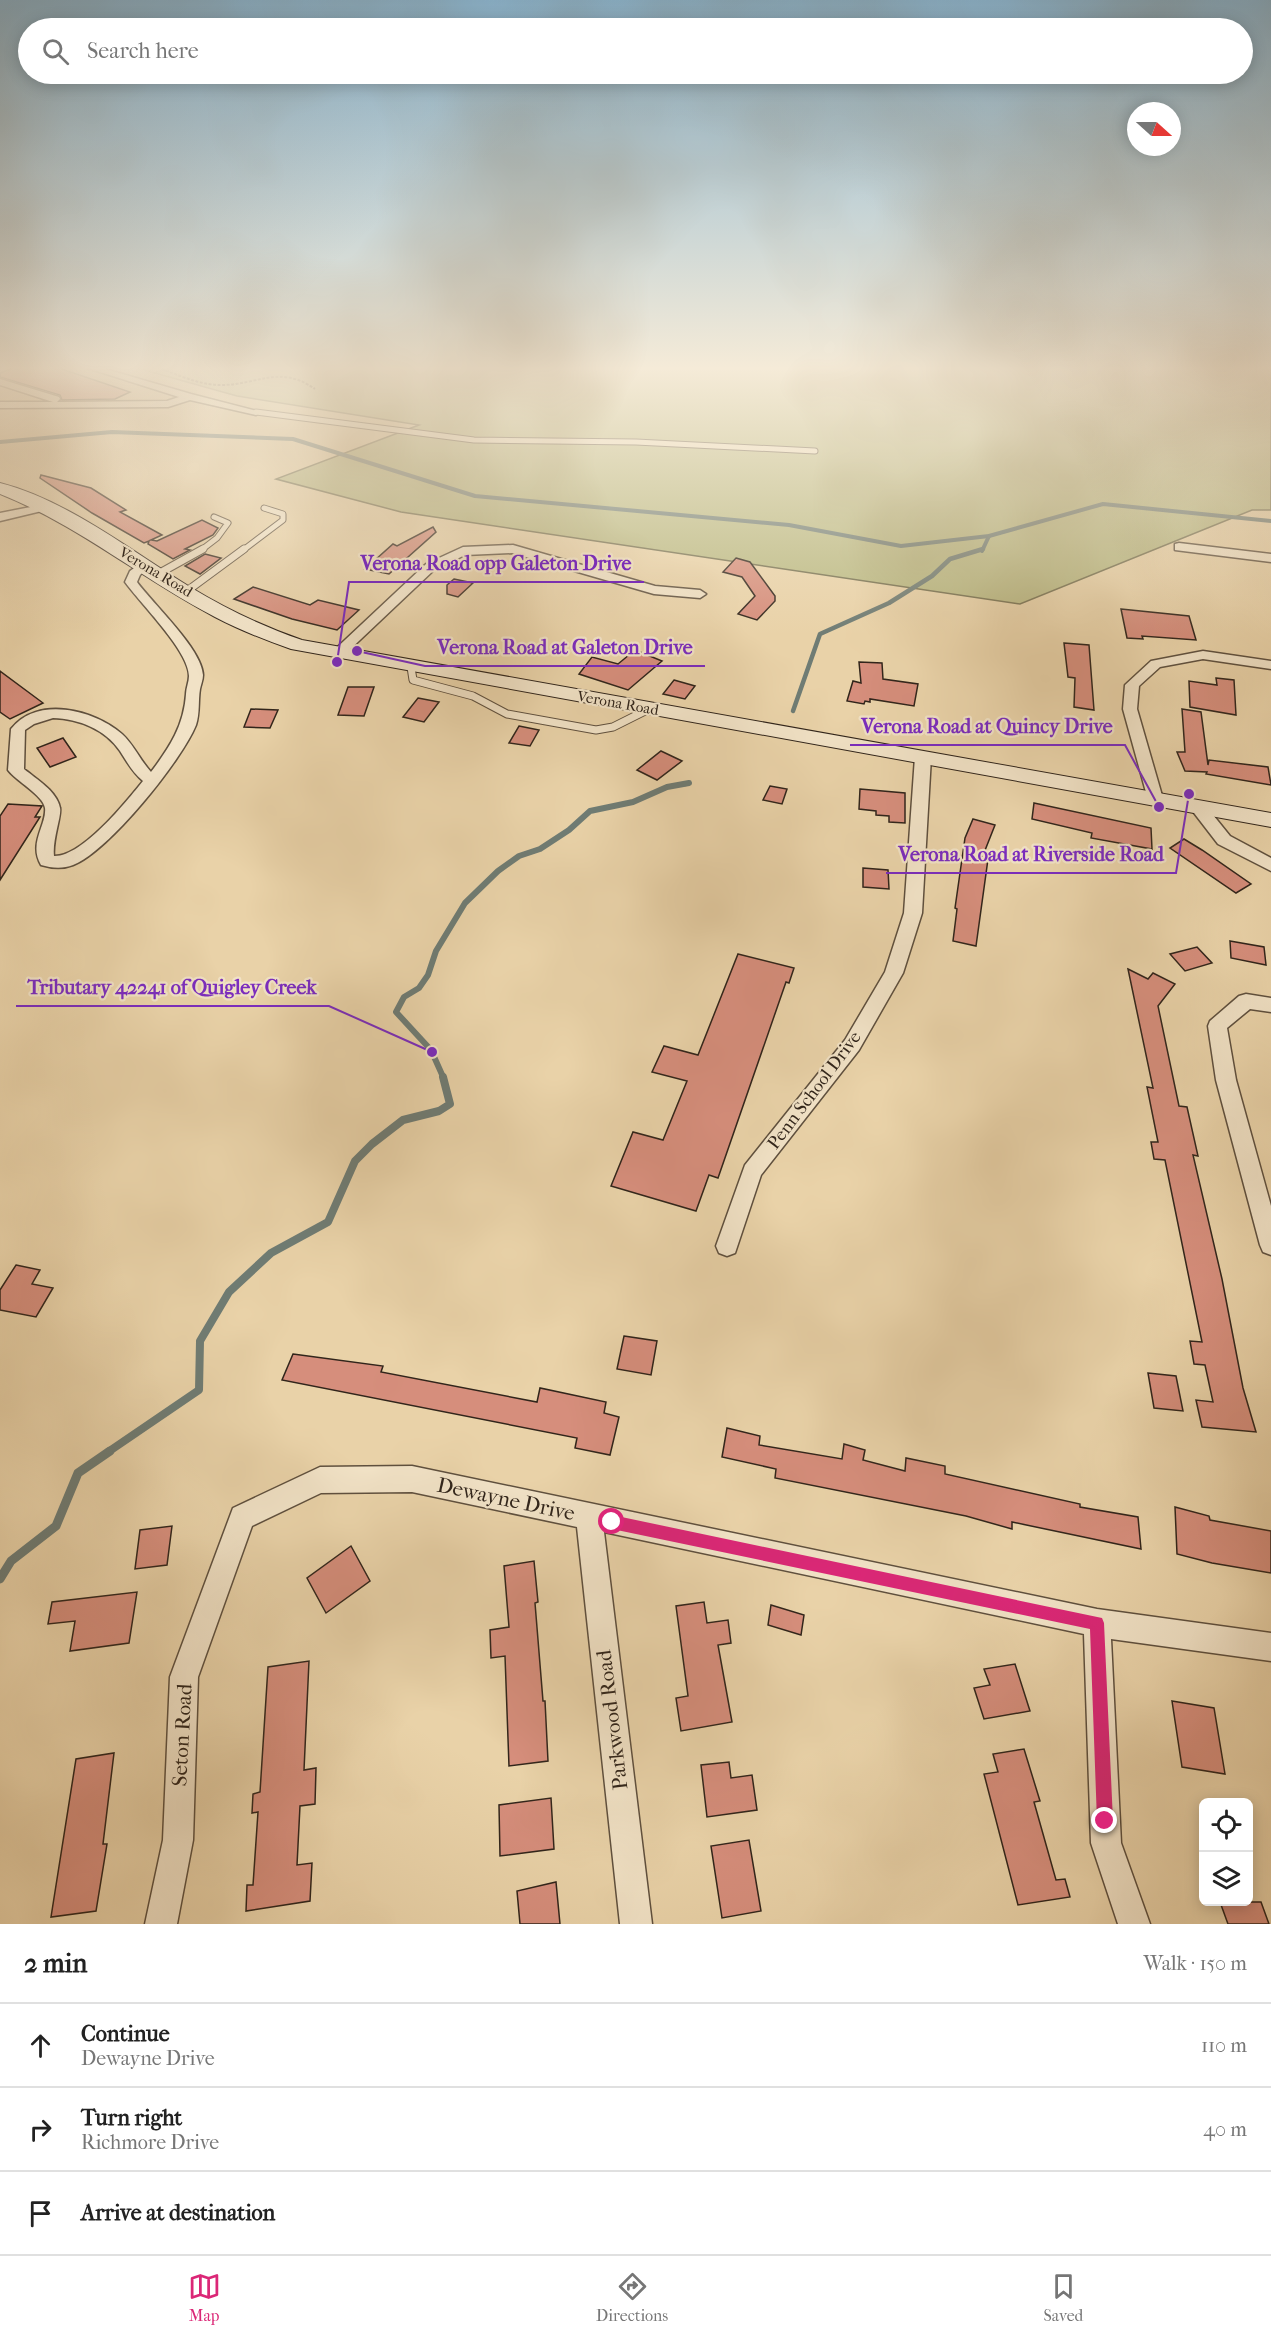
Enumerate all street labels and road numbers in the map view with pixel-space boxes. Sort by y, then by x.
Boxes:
street label: Verona Road [115,543,197,601]
street label: Verona Road [575,687,661,719]
street label: Penn School Drive [763,1027,866,1153]
street label: Dewayne Drive [435,1473,577,1525]
street label: Parkwood Road [591,1648,632,1791]
street label: Seton Road [167,1683,197,1787]

